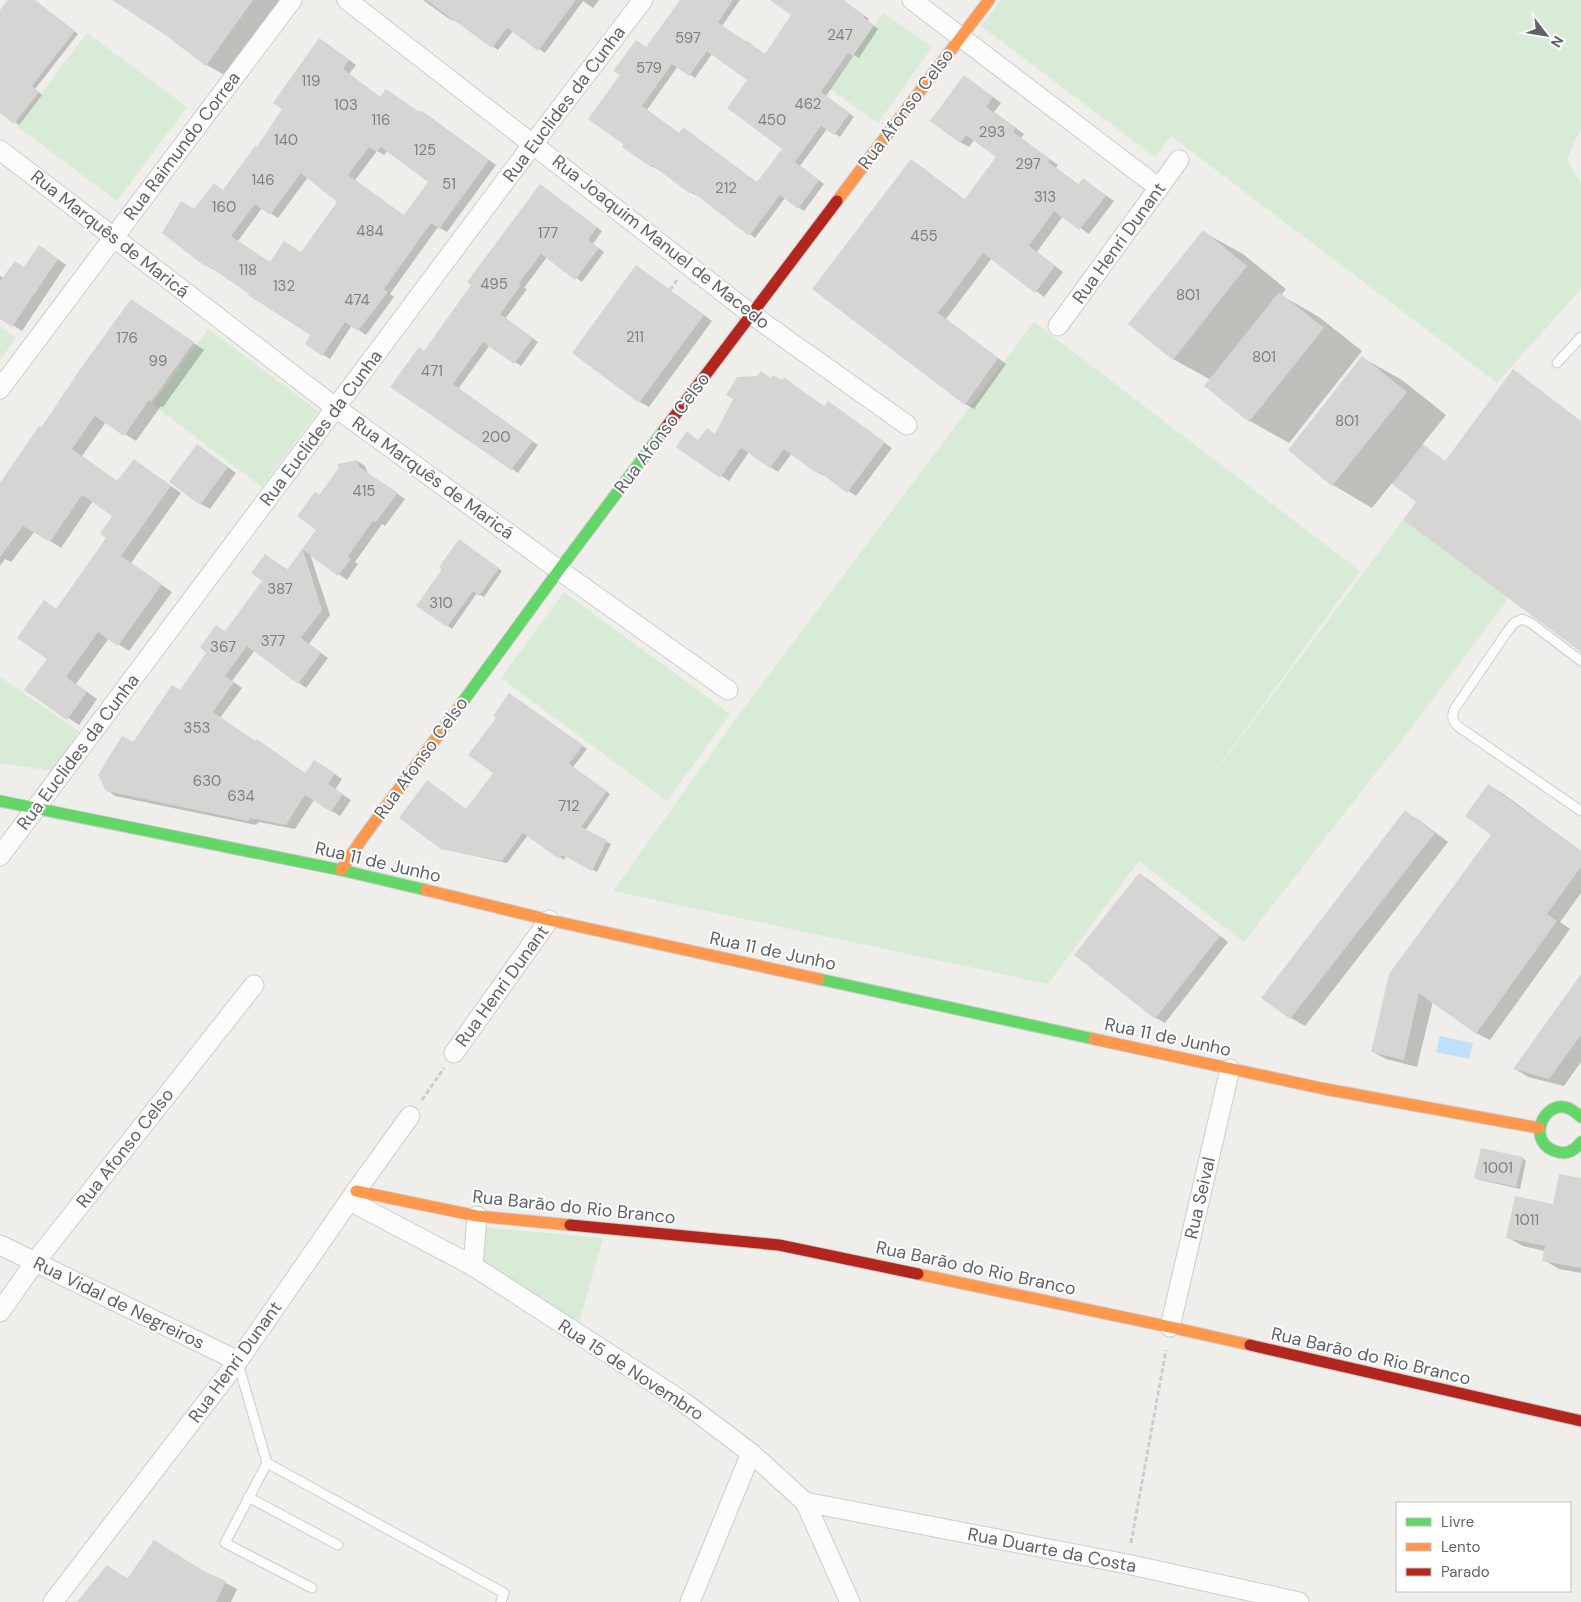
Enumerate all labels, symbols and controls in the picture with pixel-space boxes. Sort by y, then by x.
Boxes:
north arrow [1521,10,1571,60]
street label: Rua Euclides da Cunha [497,21,631,187]
house number: 247 [827,25,853,45]
house number: 597 [675,28,701,48]
text: N [1547,33,1567,51]
street label: Rua Afonso Celso [853,44,959,174]
house number: 579 [636,58,662,78]
street label: Rua Raimundo Correa [118,67,246,225]
house number: 119 [302,71,320,91]
house number: 462 [795,94,821,114]
house number: 103 [334,95,358,115]
house number: 116 [372,110,390,130]
house number: 450 [758,110,786,130]
house number: 293 [979,122,1005,142]
house number: 140 [274,130,298,150]
house number: 125 [414,140,436,160]
street label: Rua Joaquim Manuel de Macedo [547,149,775,335]
house number: 297 [1015,154,1041,174]
street label: Rua Marquês de Maricá [26,165,194,303]
house number: 146 [251,170,275,190]
house number: 51 [442,174,456,194]
house number: 212 [715,178,737,198]
street label: Rua Henri Dunant [1067,178,1171,308]
house number: 313 [1034,187,1056,207]
house number: 160 [212,197,236,217]
house number: 484 [356,221,384,241]
house number: 177 [538,223,558,243]
house number: 455 [910,226,938,246]
house number: 118 [239,260,257,280]
house number: 495 [480,274,508,294]
house number: 132 [273,276,295,296]
house number: 801 [1176,285,1200,305]
house number: 474 [344,290,370,310]
house number: 211 [626,327,644,347]
house number: 176 [116,328,138,348]
street label: Rua Euclides da Cunha [254,345,388,511]
house number: 801 [1252,347,1276,367]
house number: 99 [149,351,167,371]
house number: 471 [421,361,443,381]
street label: Rua Afonso Celso [609,368,715,498]
street label: Rua Marquês de Maricá [347,411,519,545]
house number: 801 [1335,411,1359,431]
house number: 200 [481,427,511,447]
house number: 415 [353,481,375,501]
house number: 387 [267,579,293,599]
house number: 310 [429,593,453,613]
house number: 377 [261,631,285,651]
house number: 367 [210,637,236,657]
street label: Rua Euclides da Cunha [11,669,145,835]
street label: Rua Afonso Celso [369,692,473,824]
house number: 353 [184,718,210,738]
house number: 630 [193,771,221,791]
house number: 634 [227,786,255,806]
house number: 712 [558,796,580,816]
street label: Rua 11 de Junho [313,836,443,888]
street label: Rua Henri Dunant [450,921,554,1051]
street label: Rua 11 de Junho [708,926,838,976]
street label: Rua 11 de Junho [1103,1012,1233,1062]
street label: Rua Afonso Celso [71,1083,179,1213]
street label: Rua Seival [1179,1155,1221,1241]
house number: 1001 [1483,1158,1513,1178]
street label: Rua Barão do Rio Branco [471,1184,677,1230]
house number: 1011 [1515,1210,1539,1230]
street label: Rua Barão do Rio Branco [874,1235,1078,1301]
street label: Rua Vidal de Negreiros [29,1251,209,1355]
street label: Rua Henri Dunant [183,1297,287,1427]
street label: Rua 15 de Novembro [553,1314,709,1426]
street label: Rua Barão do Rio Branco [1269,1321,1473,1391]
legend [1396,1502,1571,1592]
text: Livre [1441,1512,1474,1532]
street label: Rua Duarte da Costa [966,1522,1138,1578]
text: Lento [1441,1537,1480,1557]
text: Parado [1441,1562,1490,1582]

